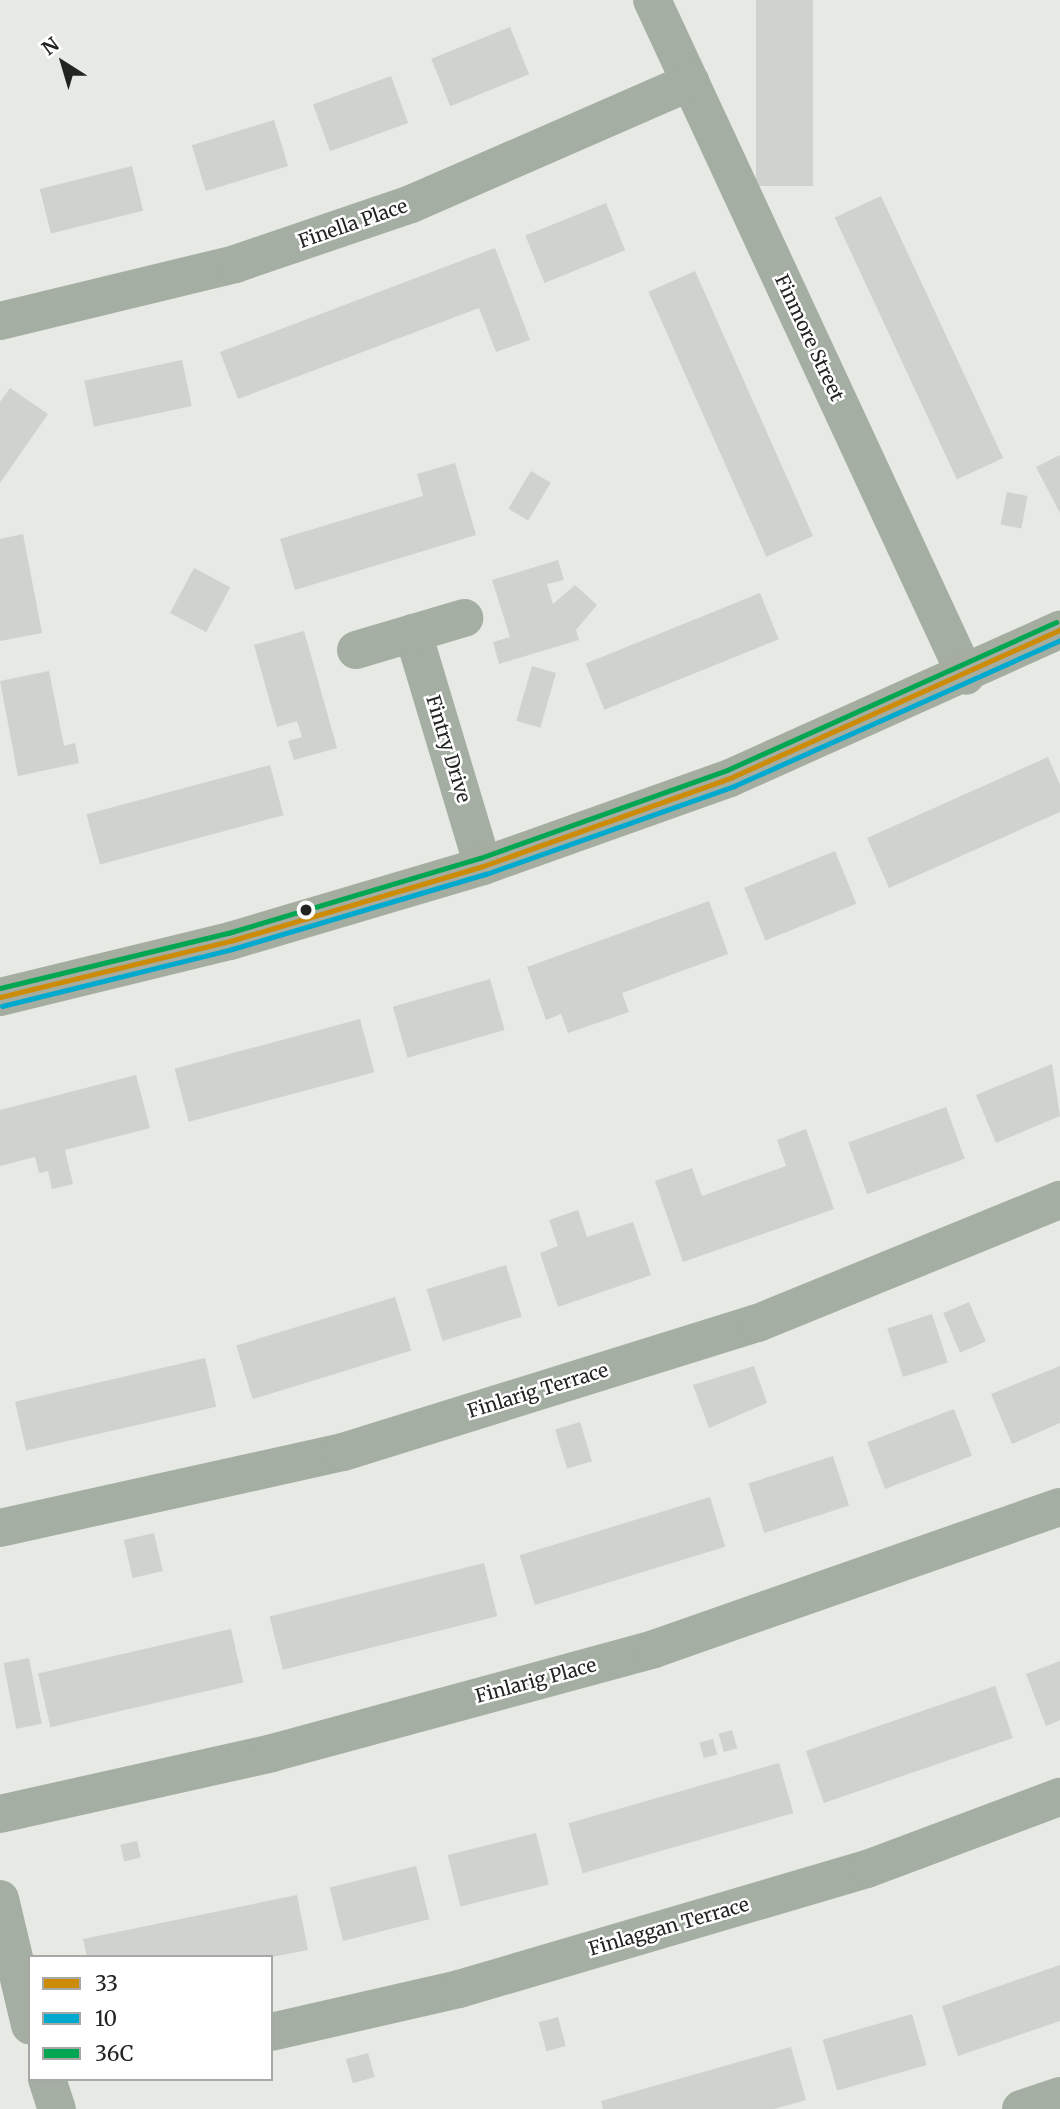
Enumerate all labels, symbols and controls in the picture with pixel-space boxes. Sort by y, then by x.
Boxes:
north arrow [28,28,98,98]
text: N [37,32,64,60]
street label: Finella Place [295,195,411,253]
street label: Finmore Street [770,271,848,405]
street label: Fintry Drive [421,693,475,805]
unlabelled marker [299,903,313,917]
street label: Finlarig Terrace [465,1359,611,1423]
street label: Finlarig Place [473,1654,599,1708]
street label: Finlaggan Terrace [586,1893,752,1961]
legend [28,1955,273,2081]
text: 33 [95,1970,118,1997]
text: 10 [95,2005,117,2032]
text: 36C [95,2040,134,2067]

